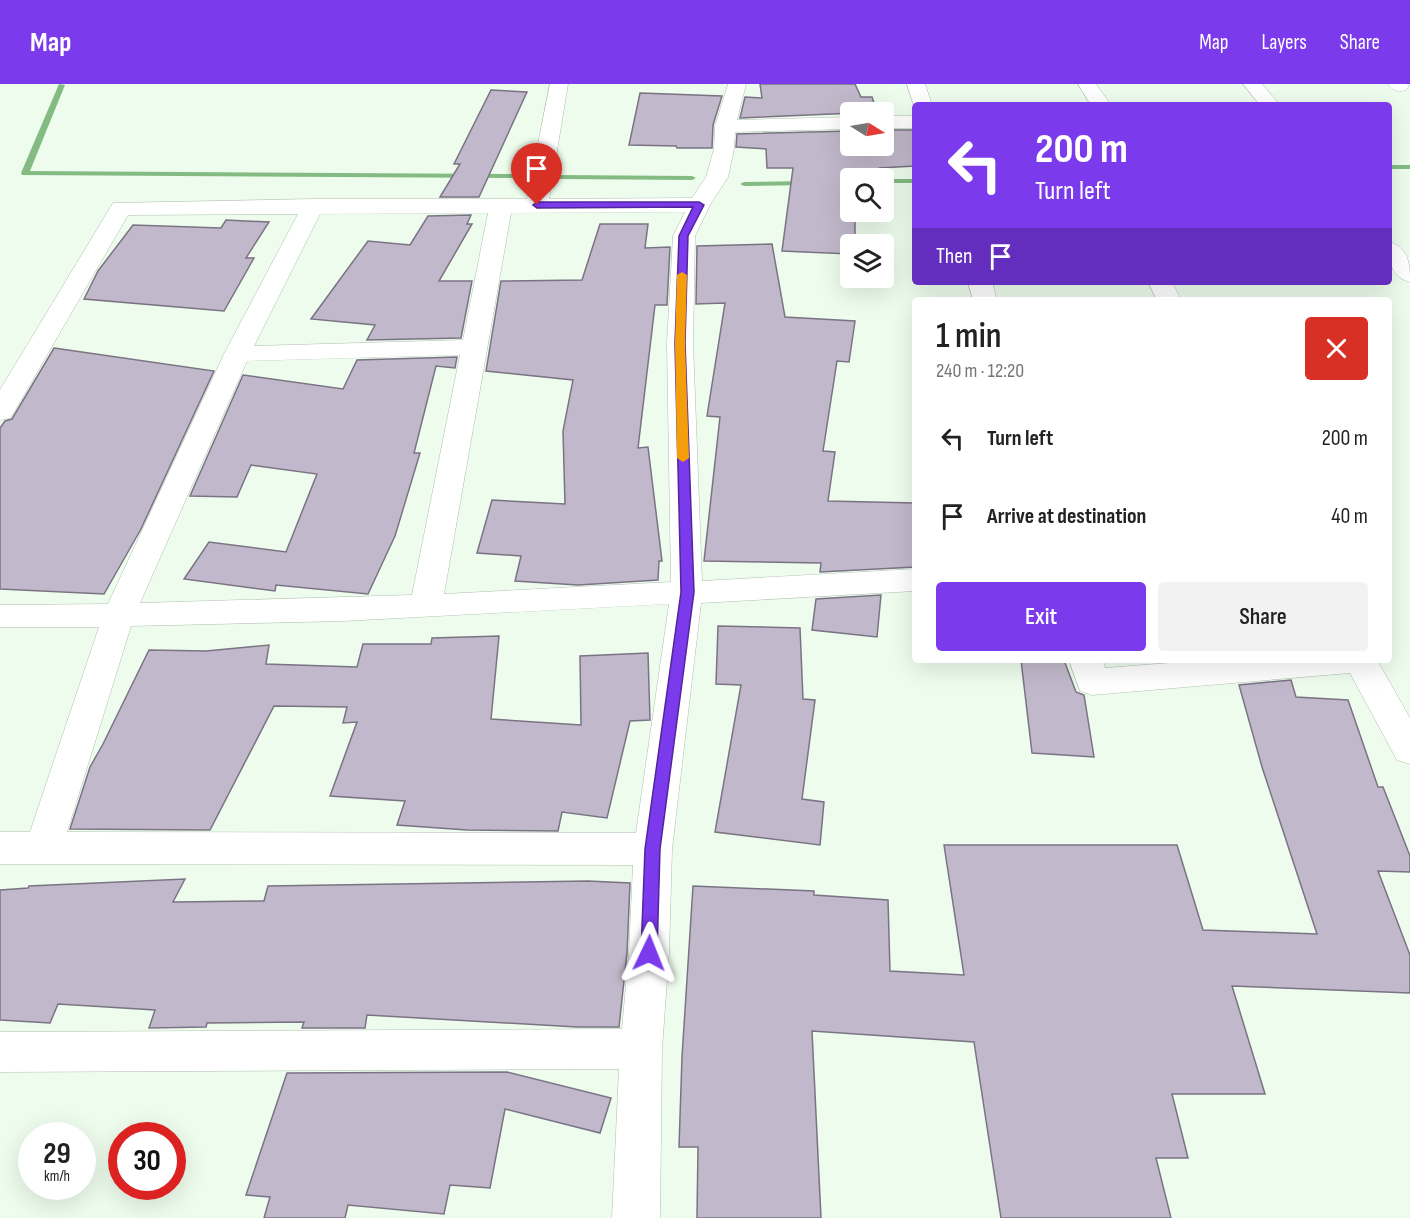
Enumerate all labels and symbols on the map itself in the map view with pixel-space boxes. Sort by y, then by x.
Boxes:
north arrow [840,102,894,156]
pin [511,143,562,205]
position arrow [617,921,681,985]
speed limit sign: 30 [108,1122,186,1200]

